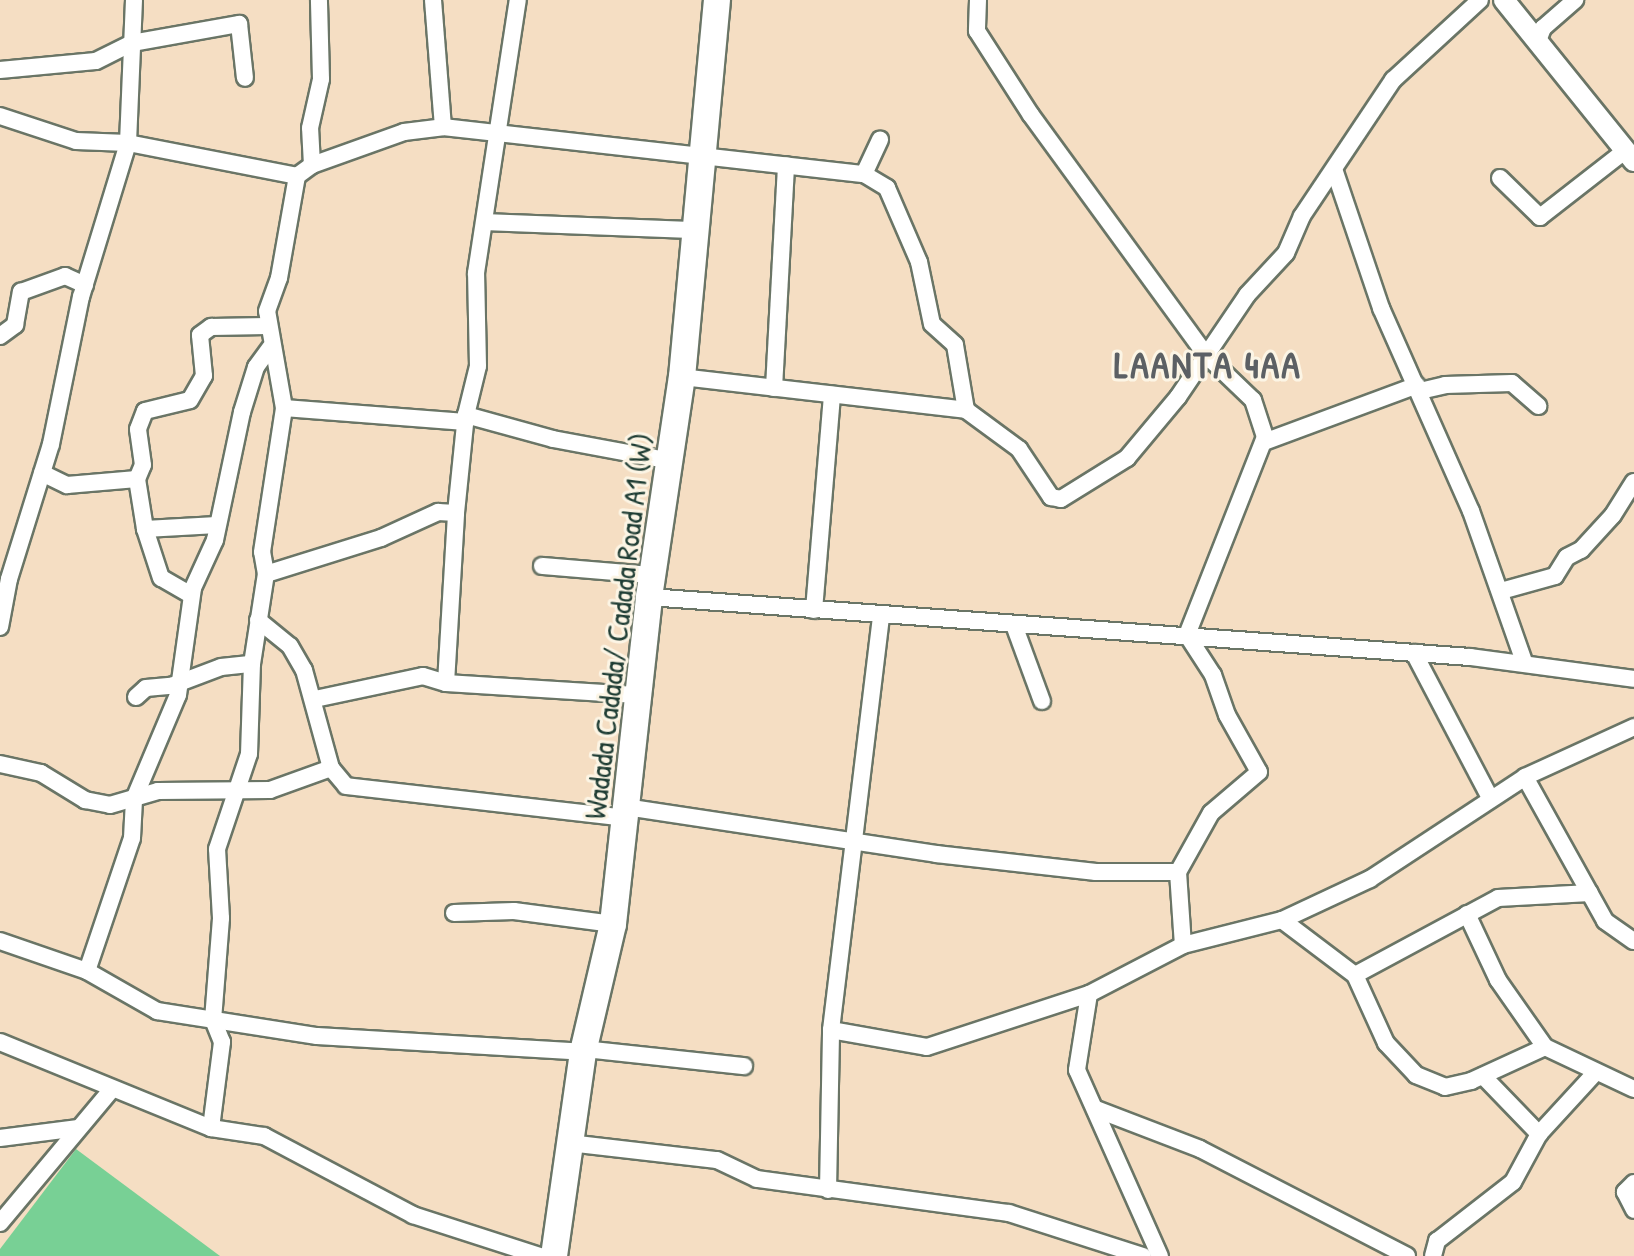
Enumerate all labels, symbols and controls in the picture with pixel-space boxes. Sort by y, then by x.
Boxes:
district label: LAANTA 4AA [1114,342,1302,388]
street label: Wadada Cadada/ Cadada Road A1 (W) [576,431,660,821]

